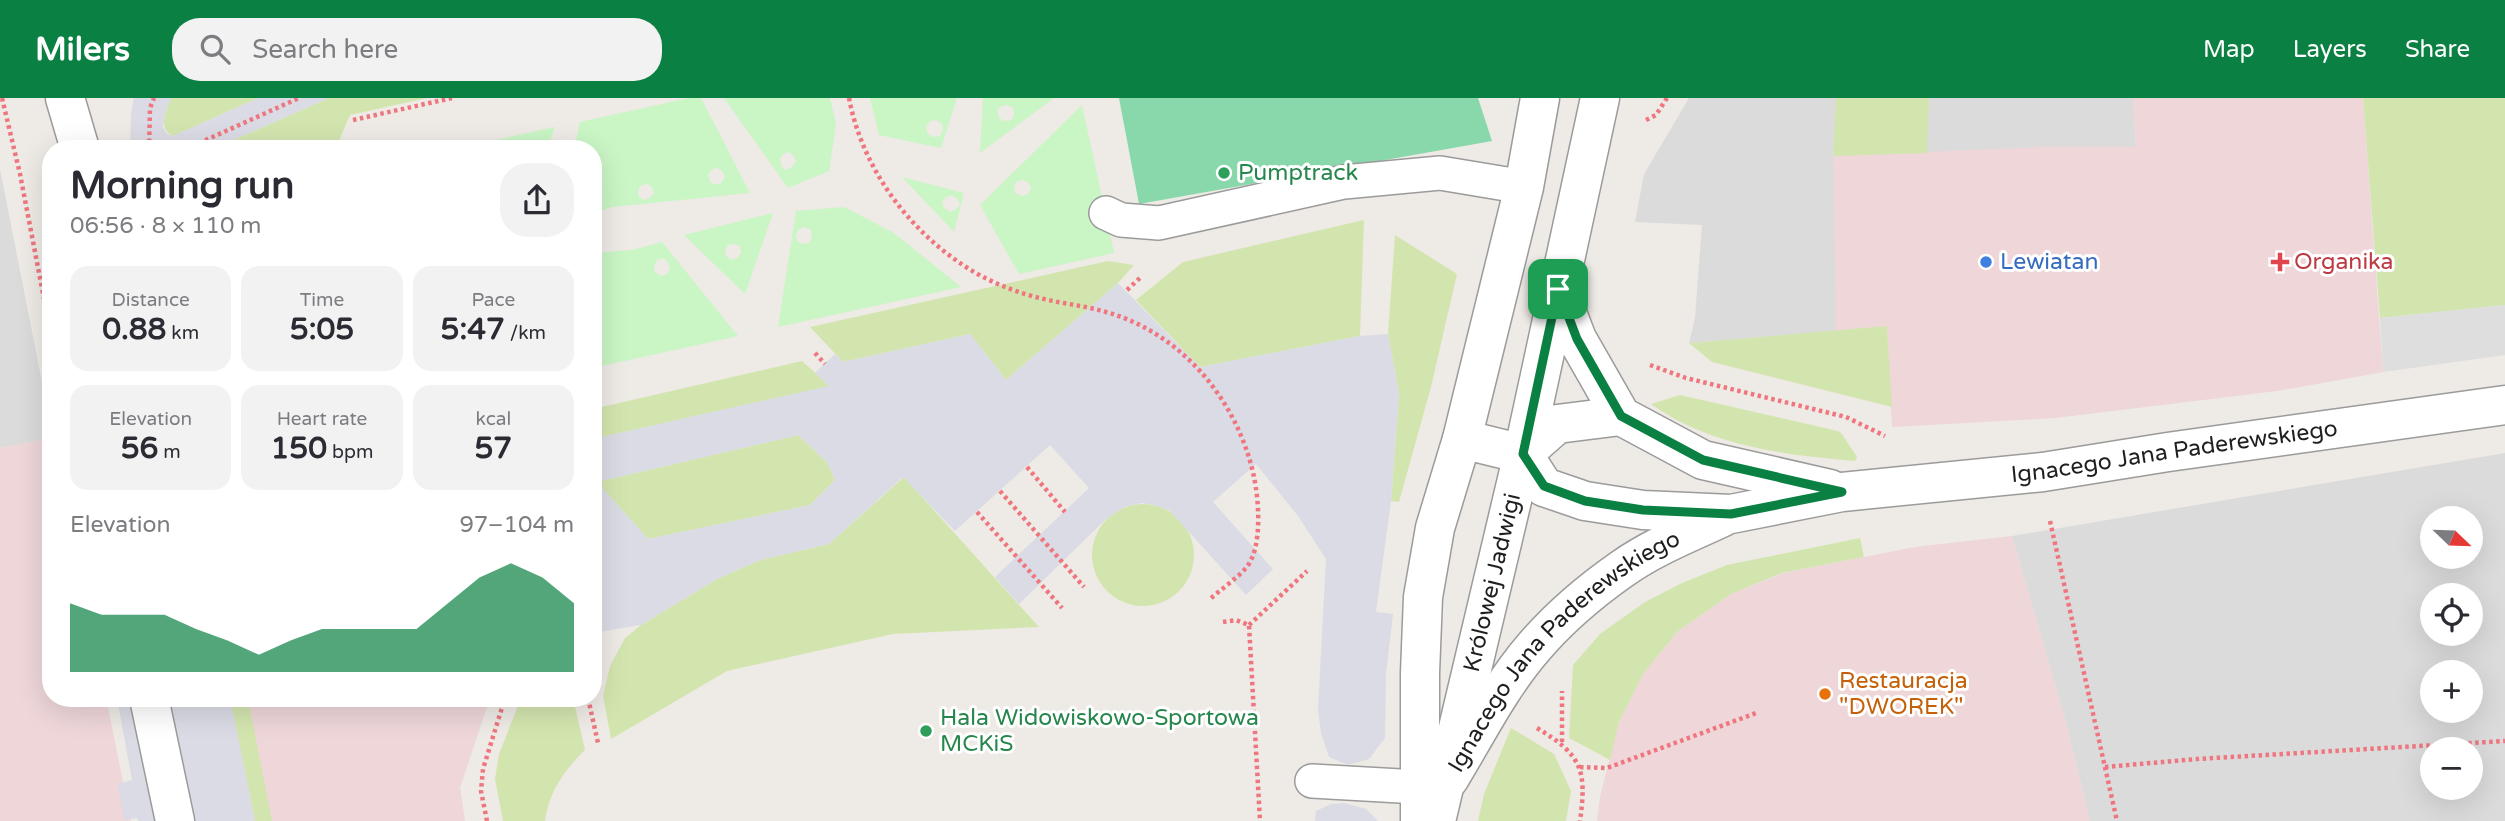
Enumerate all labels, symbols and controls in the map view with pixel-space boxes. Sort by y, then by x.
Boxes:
search box [172,18,662,81]
text: Milers [35,30,130,69]
icon: search [196,30,234,68]
text: Search here [252,34,398,65]
text: Map [2203,35,2255,64]
text: Layers [2293,35,2367,64]
text: Share [2405,35,2470,64]
place label: Pumptrack [1238,159,1358,187]
text: Morning run [70,163,294,209]
button: share [500,163,574,237]
marker: Pumptrack [1216,165,1232,181]
text: 06:56 · 8 × 110 m [70,212,261,240]
place label: Lewiatan [2000,248,2098,276]
place label: Organika [2294,248,2393,276]
marker: Lewiatan [1978,254,1994,270]
marker: Organika [2272,254,2288,270]
pin [1528,259,1588,319]
icon: arrive [1539,270,1577,308]
text: Distance [112,289,190,311]
text: Time [300,289,344,311]
text: Pace [471,289,515,311]
text: 0.88 [102,311,166,348]
text: 5:05 [290,311,354,348]
text: 5:47 [441,311,505,348]
text: km [166,322,199,344]
text: /km [505,322,546,344]
text: Elevation [109,408,192,430]
text: Heart rate [277,408,367,430]
text: kcal [475,408,511,430]
street label: Ignacego Jana Paderewskiego [2010,414,2339,489]
text: 56 [121,430,158,467]
text: 150 [271,430,327,467]
text: 57 [474,430,512,467]
text: m [158,441,181,463]
text: bpm [327,441,373,463]
street label: Królowej Jadwigi [1458,490,1527,675]
north arrow [2420,506,2483,569]
map controls [2420,506,2483,800]
text: Elevation [70,511,171,539]
text: 97–104 m [459,511,574,539]
street label: Ignacego Jana Paderewskiego [1442,525,1685,778]
button: locate [2420,583,2483,646]
button: + [2420,660,2483,723]
place label: Restauracja "DWOREK" [1839,667,1968,721]
marker: Restauracja "DWOREK" [1817,686,1833,702]
place label: Hala Widowiskowo-Sportowa MCKiS [940,704,1259,758]
marker: Hala Widowiskowo-Sportowa MCKiS [918,723,934,739]
button: − [2420,737,2483,800]

